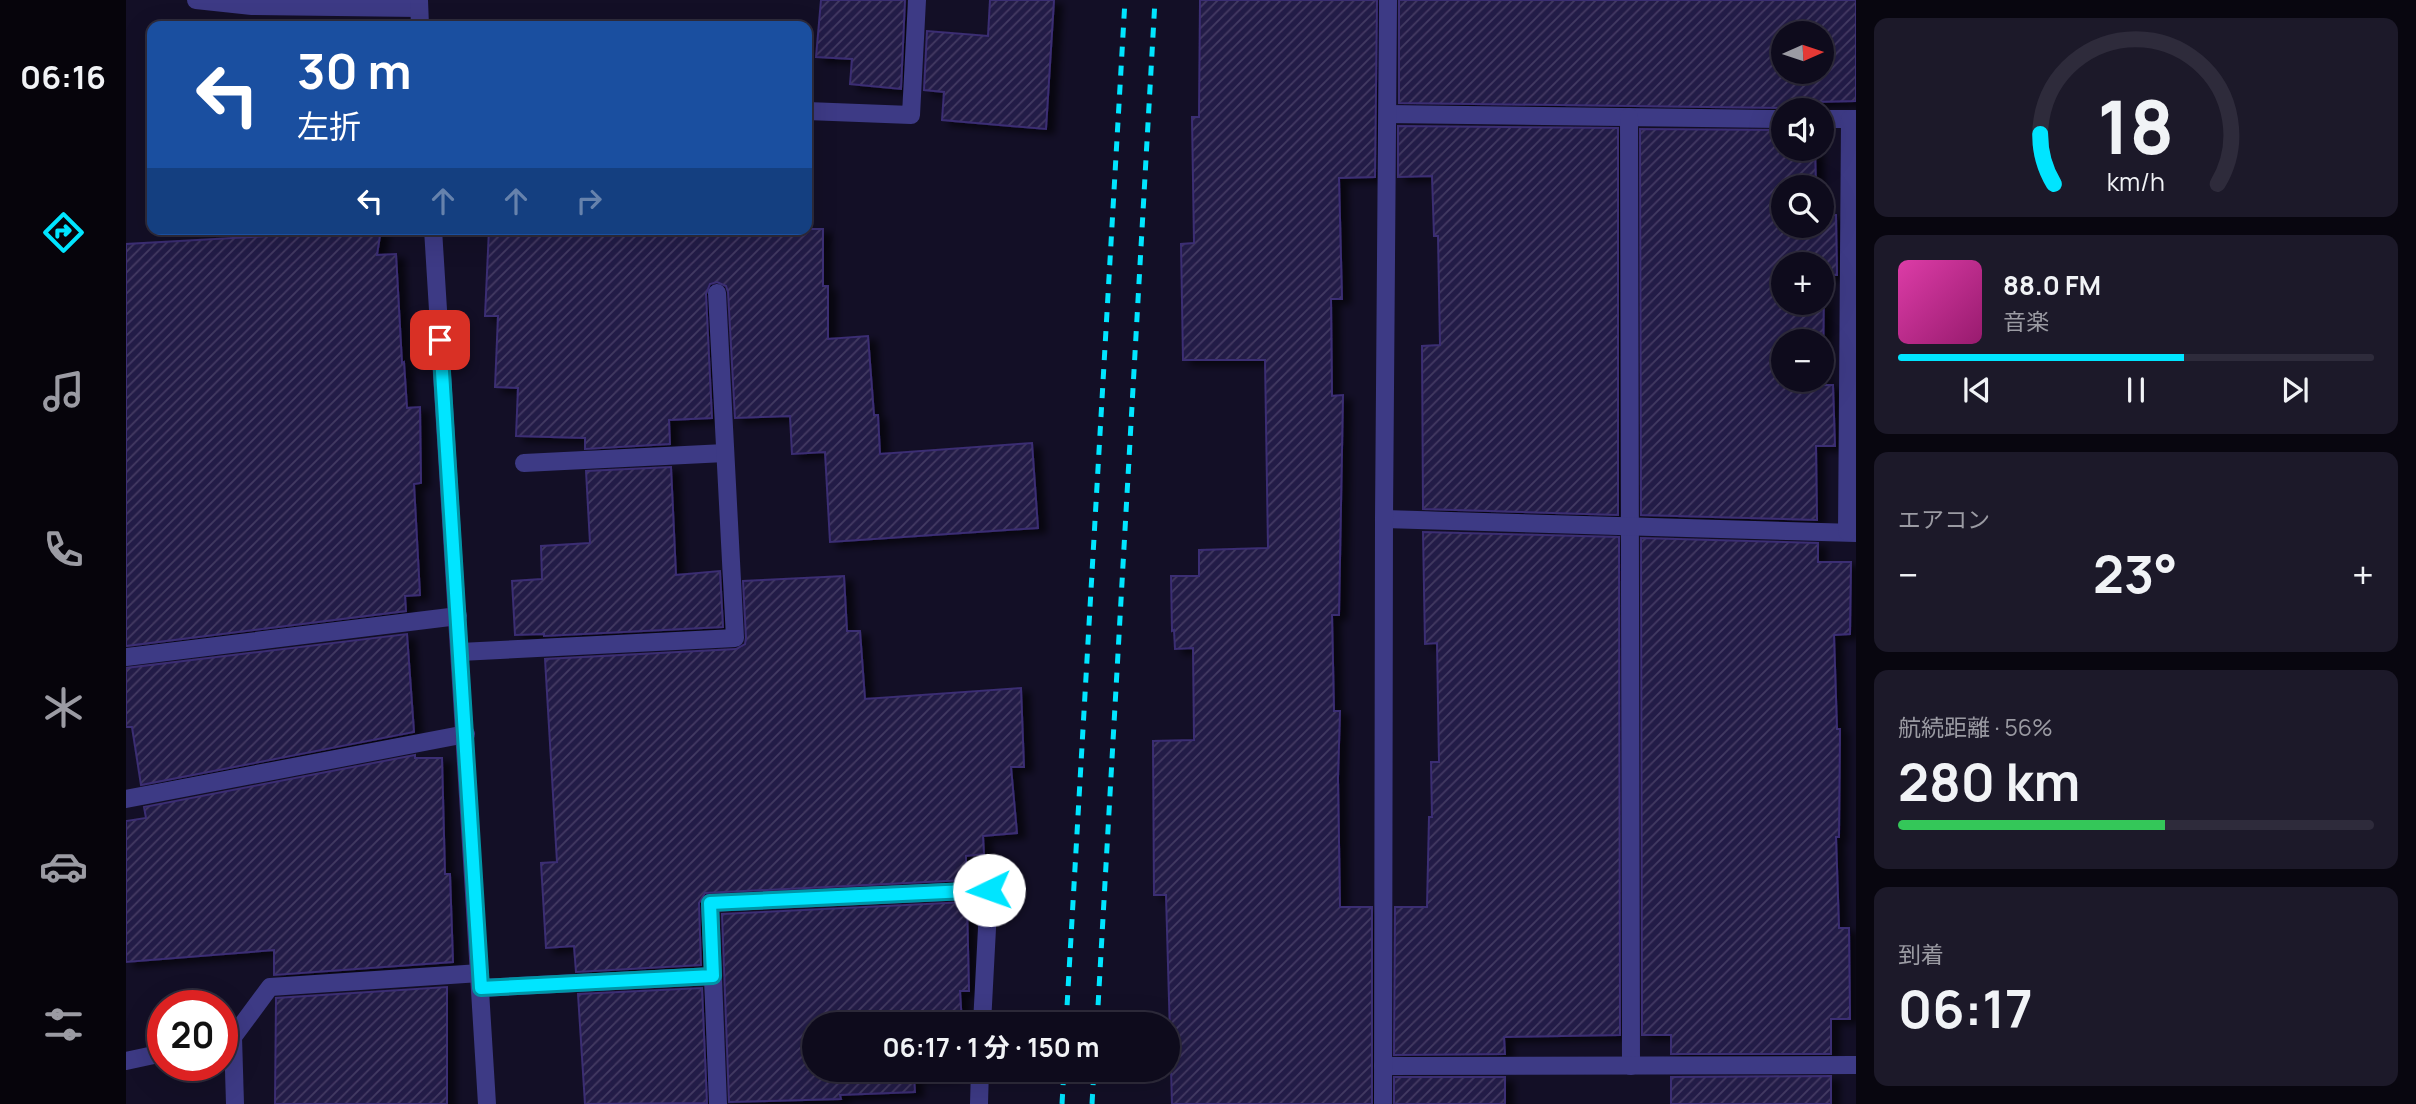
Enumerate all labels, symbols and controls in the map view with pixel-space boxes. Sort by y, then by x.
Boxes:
north arrow [1771,21,1834,84]
map controls [1771,21,1834,392]
text: 30 m [297,37,412,104]
icon: left [182,49,273,140]
text: 06:16 [20,55,106,99]
text: 18 [2098,76,2174,176]
button: sound [1771,98,1834,161]
text: 左折 [297,104,361,148]
text: km/h [2107,163,2165,198]
button: search [1771,175,1834,238]
icon: left [351,182,389,220]
icon: ahead [424,182,462,220]
icon: ahead [497,182,535,220]
icon: right [570,182,608,220]
icon: directions [39,208,88,257]
button: + [1771,252,1834,315]
text: 88.0 FM [2003,267,2101,303]
text: 音楽 [2003,305,2049,337]
pin [410,310,470,370]
icon: arrive [421,321,459,359]
button: − [1771,329,1834,392]
icon: music [39,367,88,416]
icon: previous [1958,371,1996,409]
icon: pause [2117,371,2155,409]
icon: next [2276,371,2314,409]
text: エアコン [1898,503,1990,535]
icon: phone [39,525,88,574]
text: 23° [2093,538,2178,609]
text: − [1898,548,1919,600]
text: + [2352,548,2374,600]
icon: climate [39,683,88,732]
text: 航続距離 · 56% [1898,711,2053,743]
text: 280 km [1898,746,2080,817]
icon: car [39,842,88,891]
position arrow [952,853,1026,927]
text: 到着 [1898,938,1944,970]
text: 06:17 [1898,973,2033,1044]
speed limit sign: 20 [147,990,238,1081]
icon: filters [39,1000,88,1049]
text: 06:17 · 1 分 · 150 m [883,1029,1099,1065]

